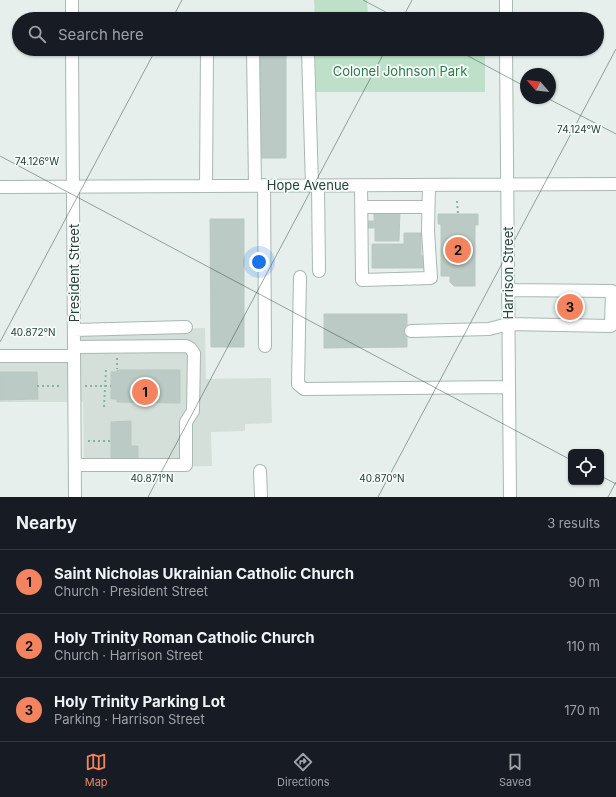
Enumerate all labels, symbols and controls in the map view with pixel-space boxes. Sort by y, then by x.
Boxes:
search box [12,12,604,56]
icon: search [26,23,48,45]
text: Search here [58,25,144,44]
park label: Colonel Johnson Park [333,63,467,79]
north arrow [520,68,556,104]
text: 74.124°W [557,123,601,135]
text: 74.126°W [15,155,59,167]
street label: Hope Avenue [267,177,349,193]
street label: President Street [66,224,82,322]
street label: Harrison Street [500,227,516,319]
pin: 2 [445,235,471,265]
your location [249,252,269,272]
pin: 3 [557,292,583,322]
text: 40.872°N [10,326,56,338]
pin: 1 [132,377,158,407]
map controls [568,449,604,485]
button: locate [568,449,604,485]
text: 40.871°N [130,472,174,484]
text: 40.870°N [359,472,405,484]
text: Nearby [16,513,77,533]
text: 3 results [547,515,600,531]
text: Saint Nicholas Ukrainian Catholic Church [54,564,354,583]
text: 1 [26,574,32,590]
text: 90 m [569,574,600,590]
text: Church · President Street [54,583,208,599]
text: Holy Trinity Roman Catholic Church [54,628,315,647]
text: 2 [25,638,33,654]
text: 110 m [566,638,600,654]
text: Church · Harrison Street [54,647,203,663]
text: Holy Trinity Parking Lot [54,692,225,711]
text: 3 [25,702,33,718]
text: 170 m [564,702,600,718]
text: Parking · Harrison Street [54,711,205,727]
tab: Map [85,751,108,789]
tab: Directions [277,751,330,789]
tab: Saved [499,751,531,789]

